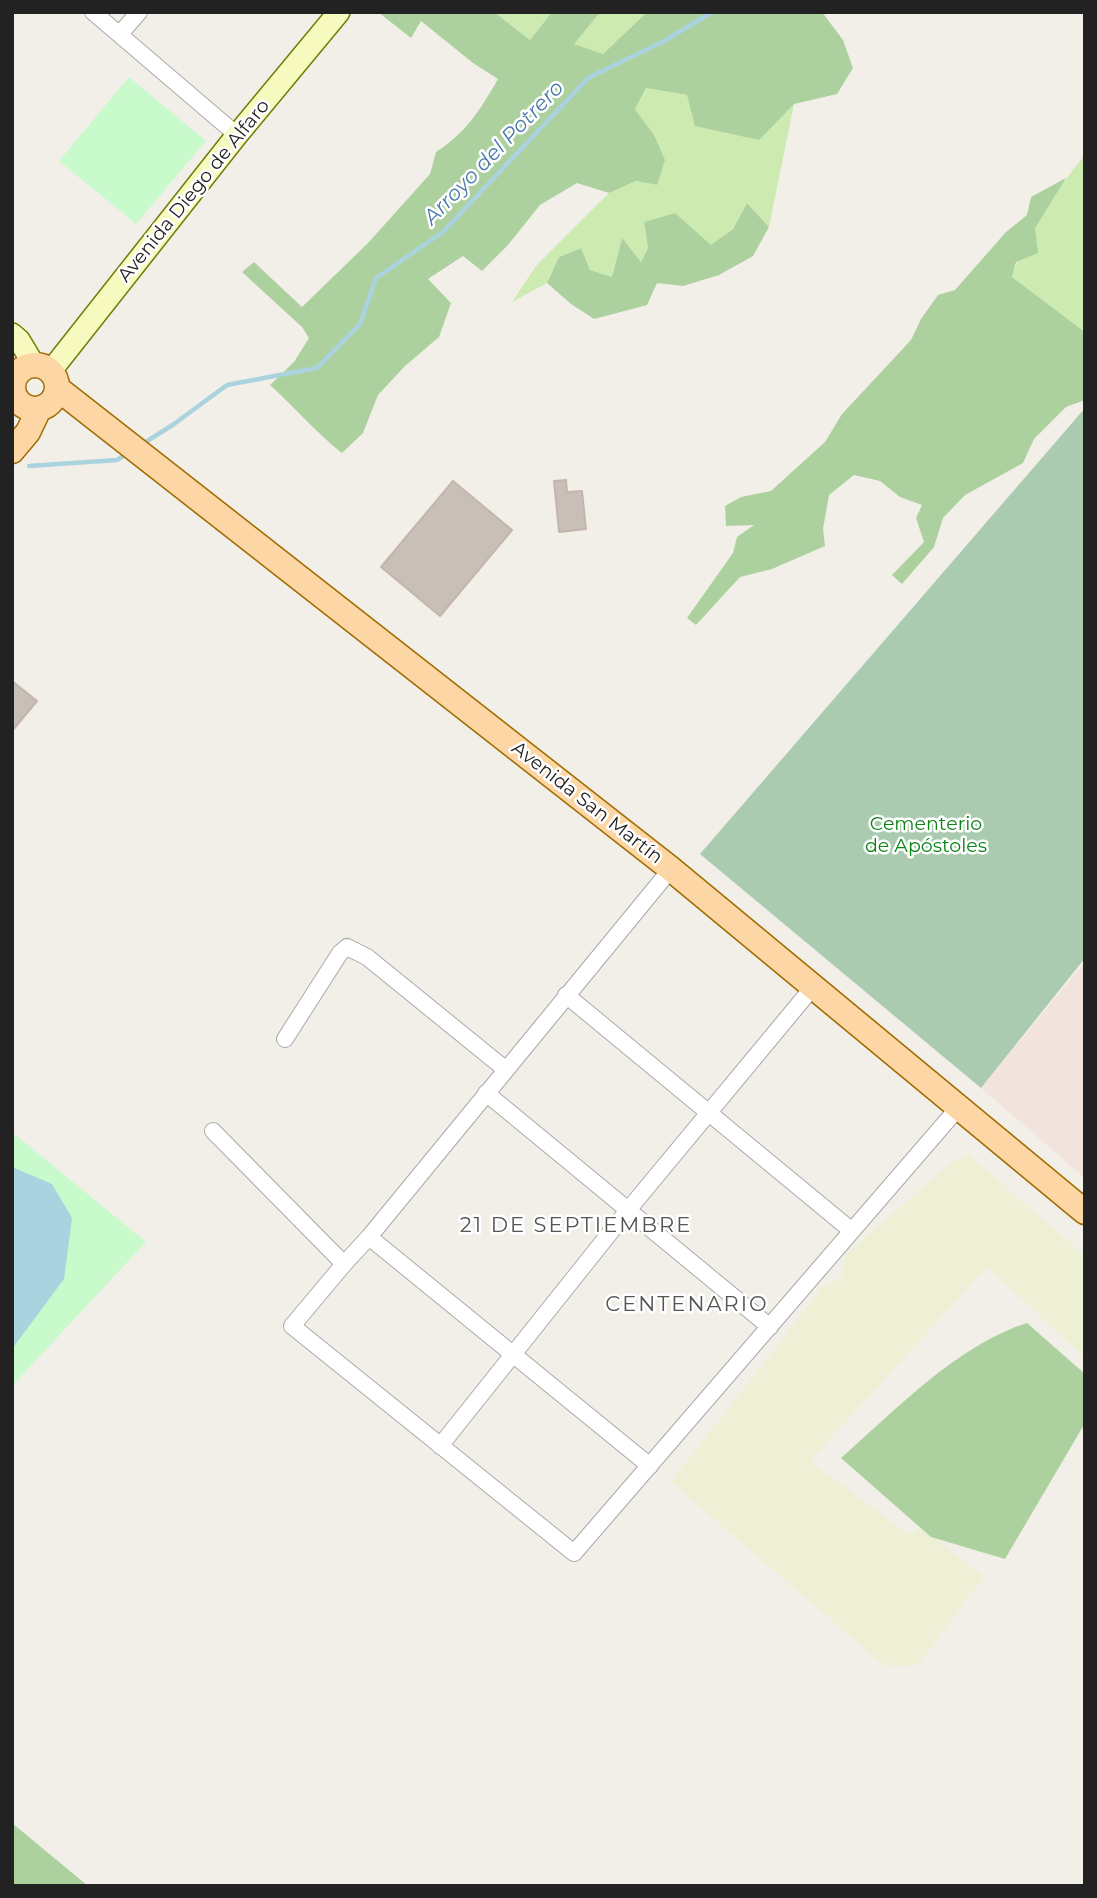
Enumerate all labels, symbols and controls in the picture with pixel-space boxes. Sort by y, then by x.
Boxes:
water label: Arroyo del Potrero [419,76,569,230]
street label: Avenida Diego de Alfaro [113,95,275,287]
street label: Avenida San Martín [507,737,667,869]
park label: Cementerio de Apóstoles [865,813,987,857]
district label: 21 DE SEPTIEMBRE [462,1213,690,1239]
district label: CENTENARIO [607,1292,767,1318]

